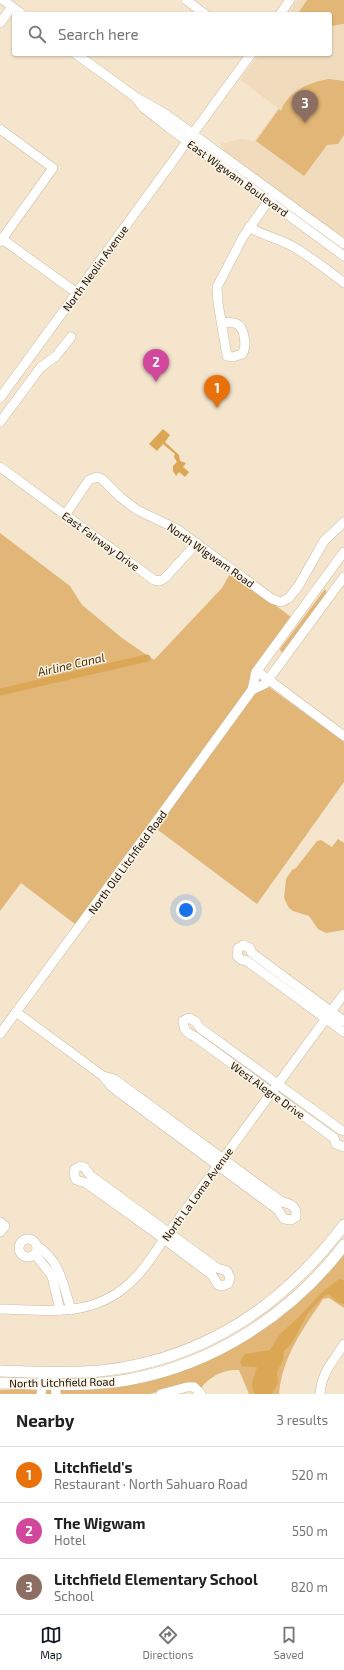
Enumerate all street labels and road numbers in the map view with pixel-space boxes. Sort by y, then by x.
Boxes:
street label: East Wigwam Boulevard [185,137,291,219]
street label: North Neolin Avenue [60,223,131,313]
street label: East Fairway Drive [60,509,142,573]
street label: North Wigwam Road [165,520,257,590]
street label: North Old Litchfield Road [85,808,169,916]
street label: West Alegre Drive [228,1059,308,1121]
street label: North La Loma Avenue [159,1145,235,1243]
street label: North Litchfield Road [9,1375,115,1389]

